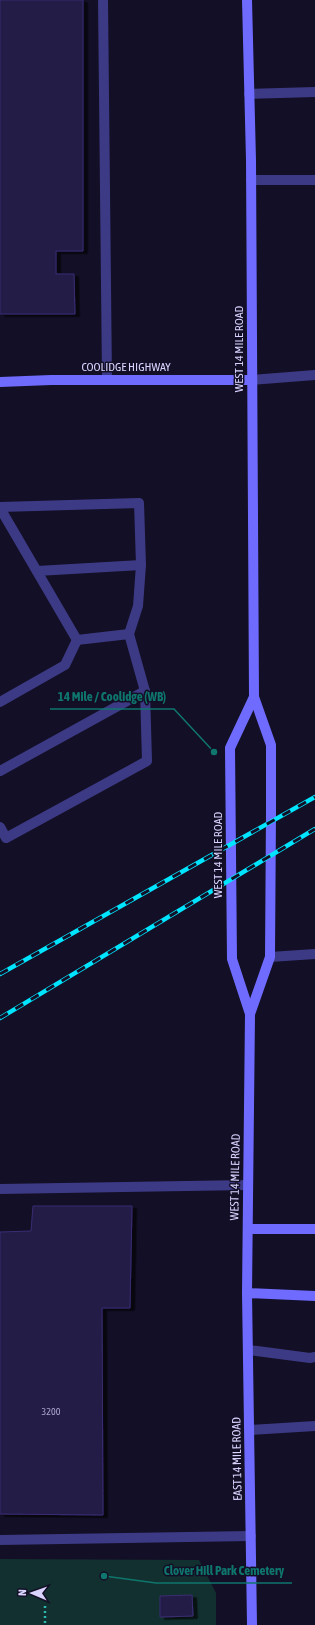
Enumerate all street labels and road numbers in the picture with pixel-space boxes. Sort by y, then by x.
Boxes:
street label: WEST 14 MILE ROAD [232,305,246,392]
street label: COOLIDGE HIGHWAY [81,360,171,374]
street label: WEST 14 MILE ROAD [211,811,225,898]
street label: WEST 14 MILE ROAD [227,1133,243,1220]
street label: EAST 14 MILE ROAD [229,1417,245,1501]

